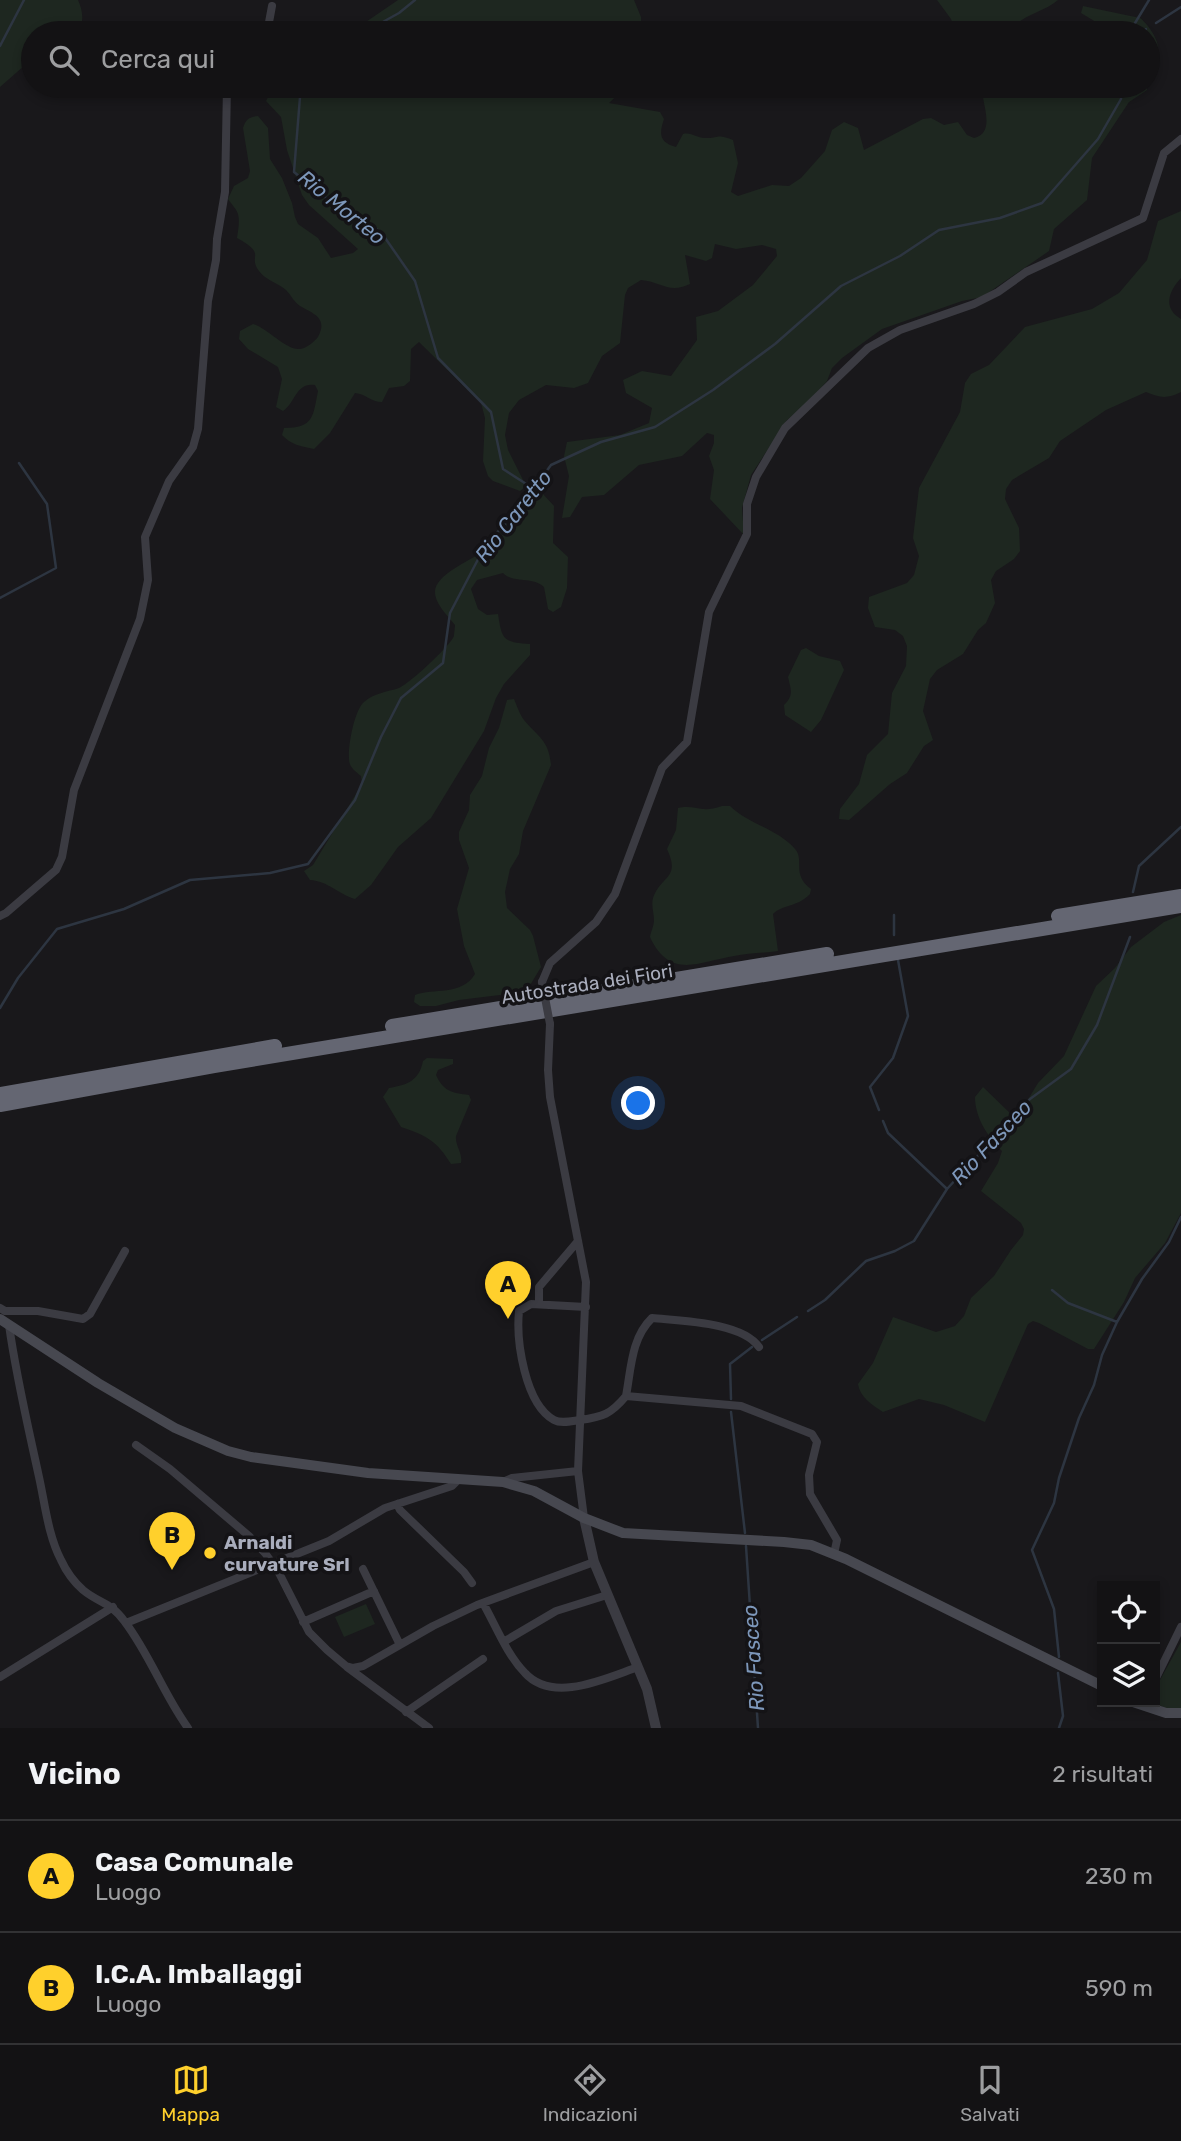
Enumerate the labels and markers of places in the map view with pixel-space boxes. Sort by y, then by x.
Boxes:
pin: A [485,1261,531,1319]
pin: B [149,1512,195,1570]
place label: Arnaldi curvature Srl [224,1531,350,1576]
marker: Arnaldi curvature Srl [202,1545,218,1561]

